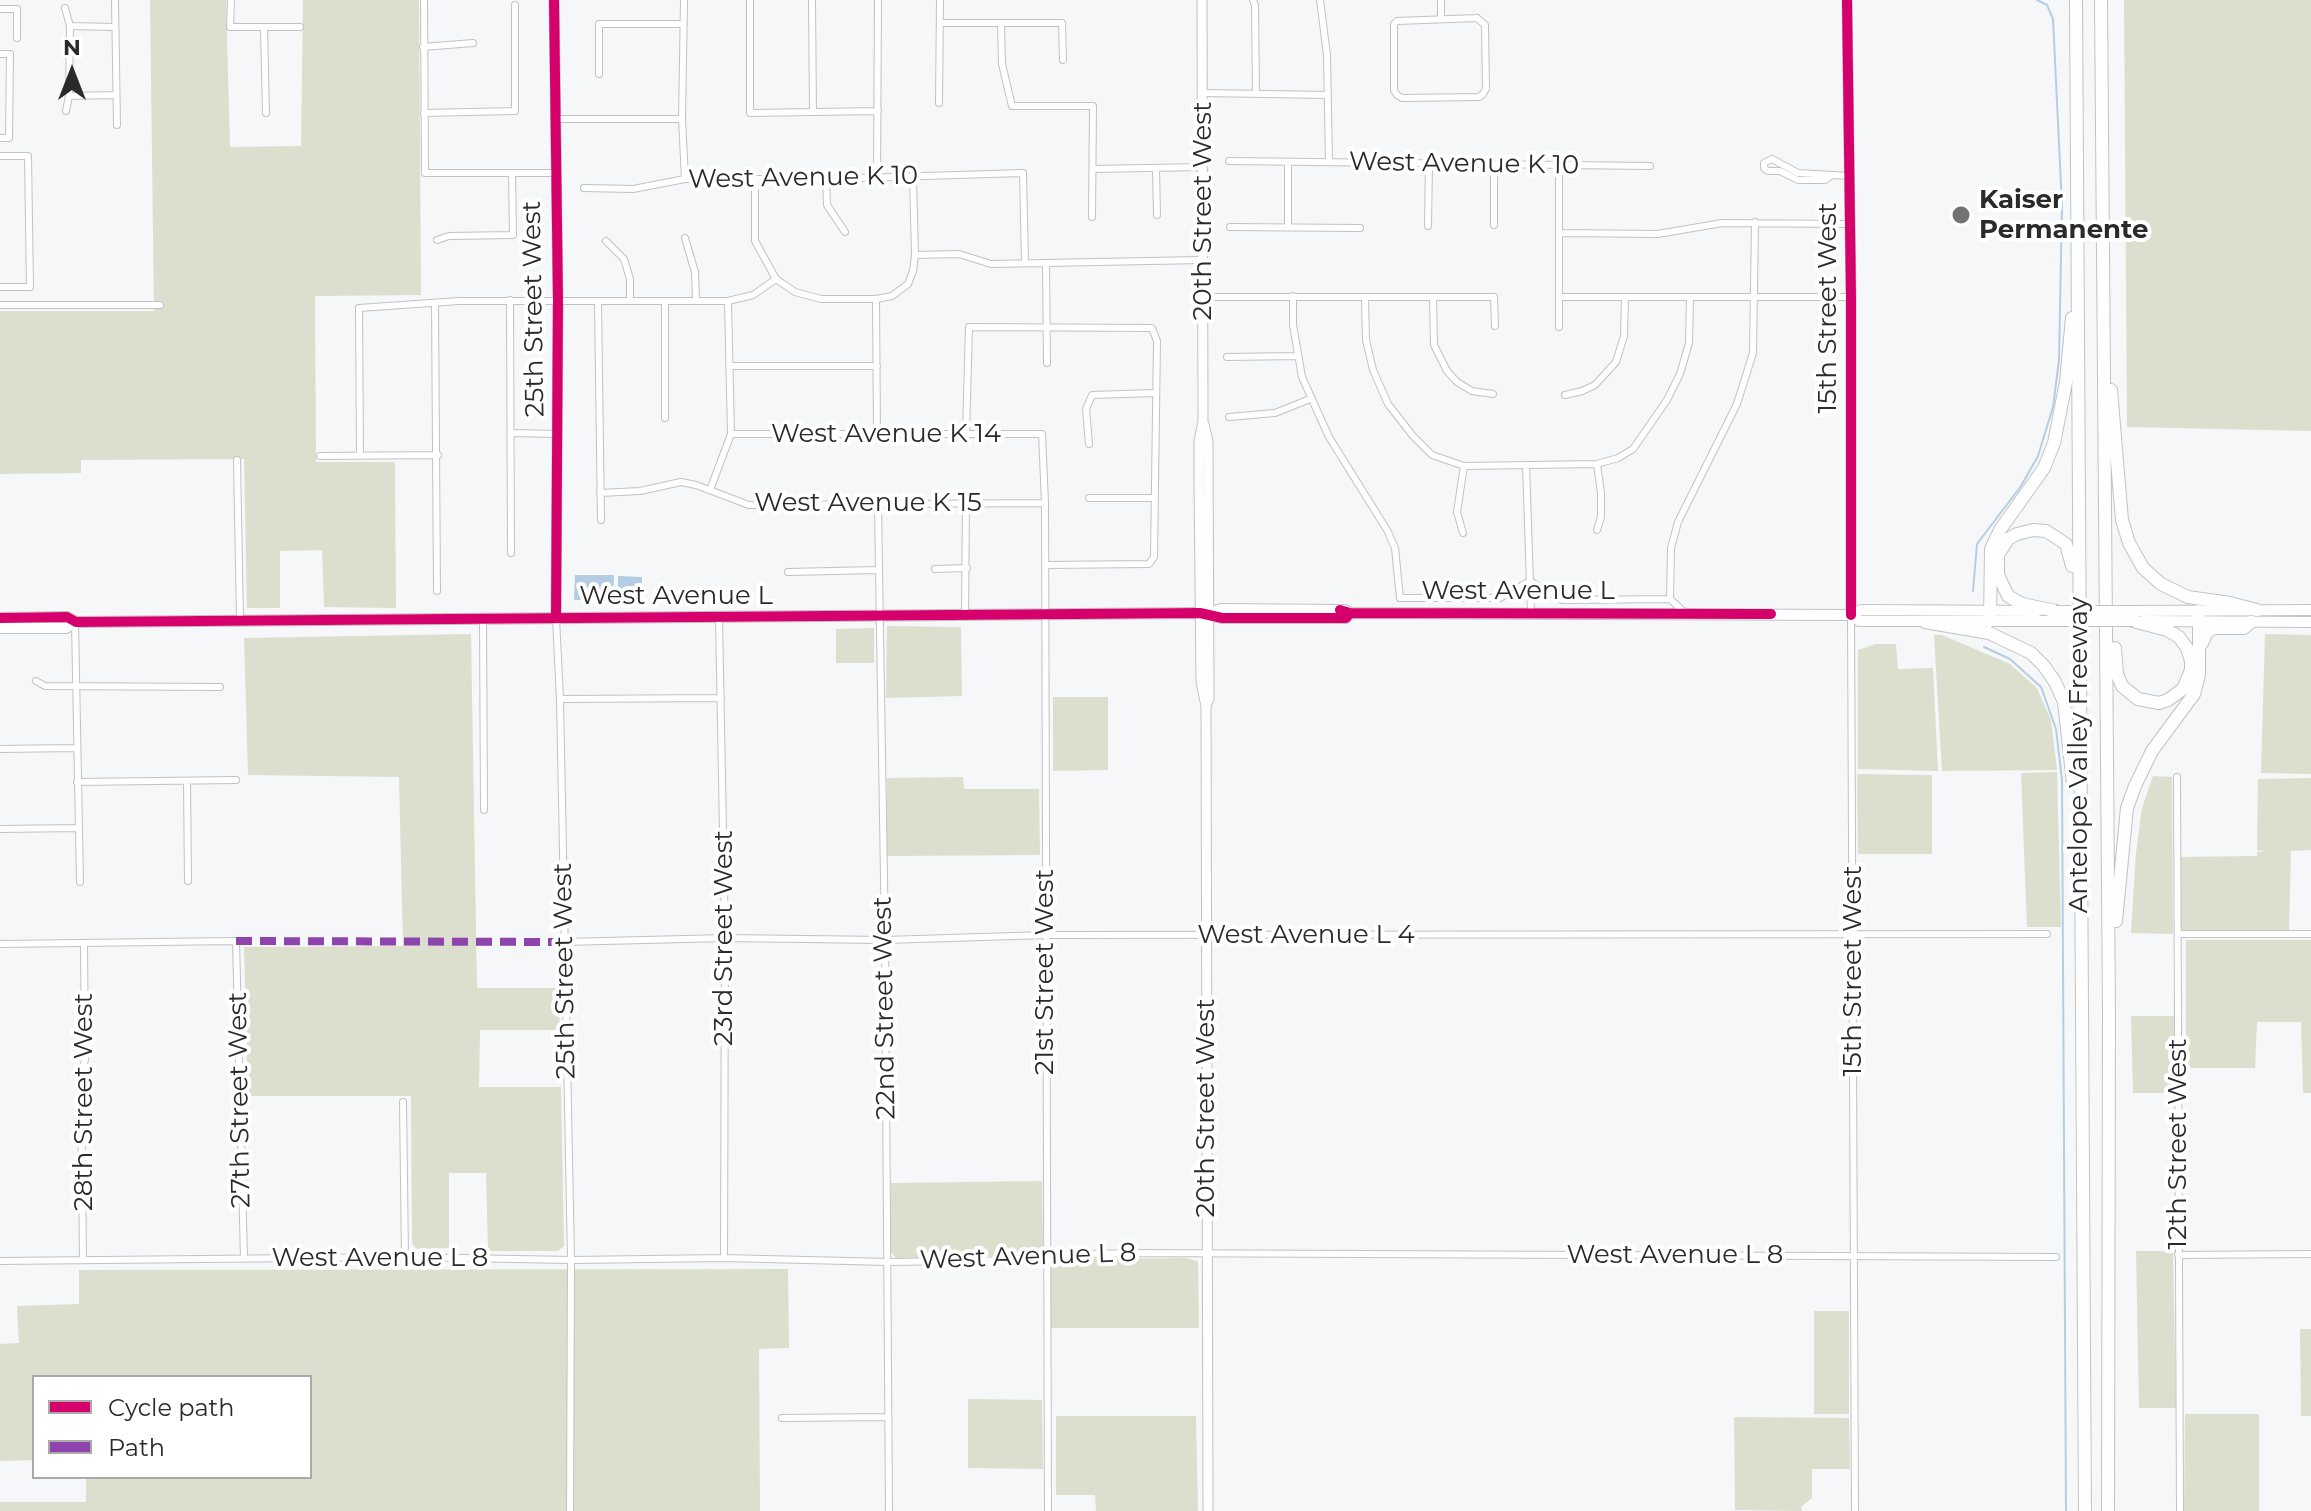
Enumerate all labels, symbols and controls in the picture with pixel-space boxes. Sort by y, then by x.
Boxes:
north arrow [32,32,112,112]
text: N [63,34,81,61]
street label: 20th Street West [1187,102,1219,320]
street label: West Avenue K 10 [1349,146,1579,182]
street label: West Avenue K 10 [688,160,918,196]
place label: Kaiser Permanente [1979,184,2148,246]
street label: 25th Street West [517,201,551,417]
street label: 15th Street West [1812,203,1844,413]
marker: Kaiser Permanente [1950,204,1972,226]
street label: West Avenue K 14 [771,418,1001,450]
street label: West Avenue K 15 [754,487,982,519]
street label: West Avenue L [1421,575,1615,607]
street label: West Avenue L [579,580,773,612]
street label: Antelope Valley Freeway [2063,597,2095,913]
street label: 23rd Street West [708,830,740,1046]
street label: 25th Street West [548,863,582,1079]
street label: 15th Street West [1837,866,1869,1076]
street label: 21st Street West [1029,869,1061,1075]
street label: 22nd Street West [867,896,903,1120]
street label: West Avenue L 4 [1197,919,1415,951]
street label: 27th Street West [223,992,257,1208]
street label: 28th Street West [68,993,100,1211]
street label: 20th Street West [1190,999,1222,1217]
street label: 12th Street West [2162,1039,2194,1249]
street label: West Avenue L 8 [919,1238,1137,1276]
street label: West Avenue L 8 [1567,1239,1783,1271]
street label: West Avenue L 8 [272,1242,488,1274]
legend [32,1375,312,1479]
text: Cycle path [108,1393,235,1422]
text: Path [108,1433,165,1462]

